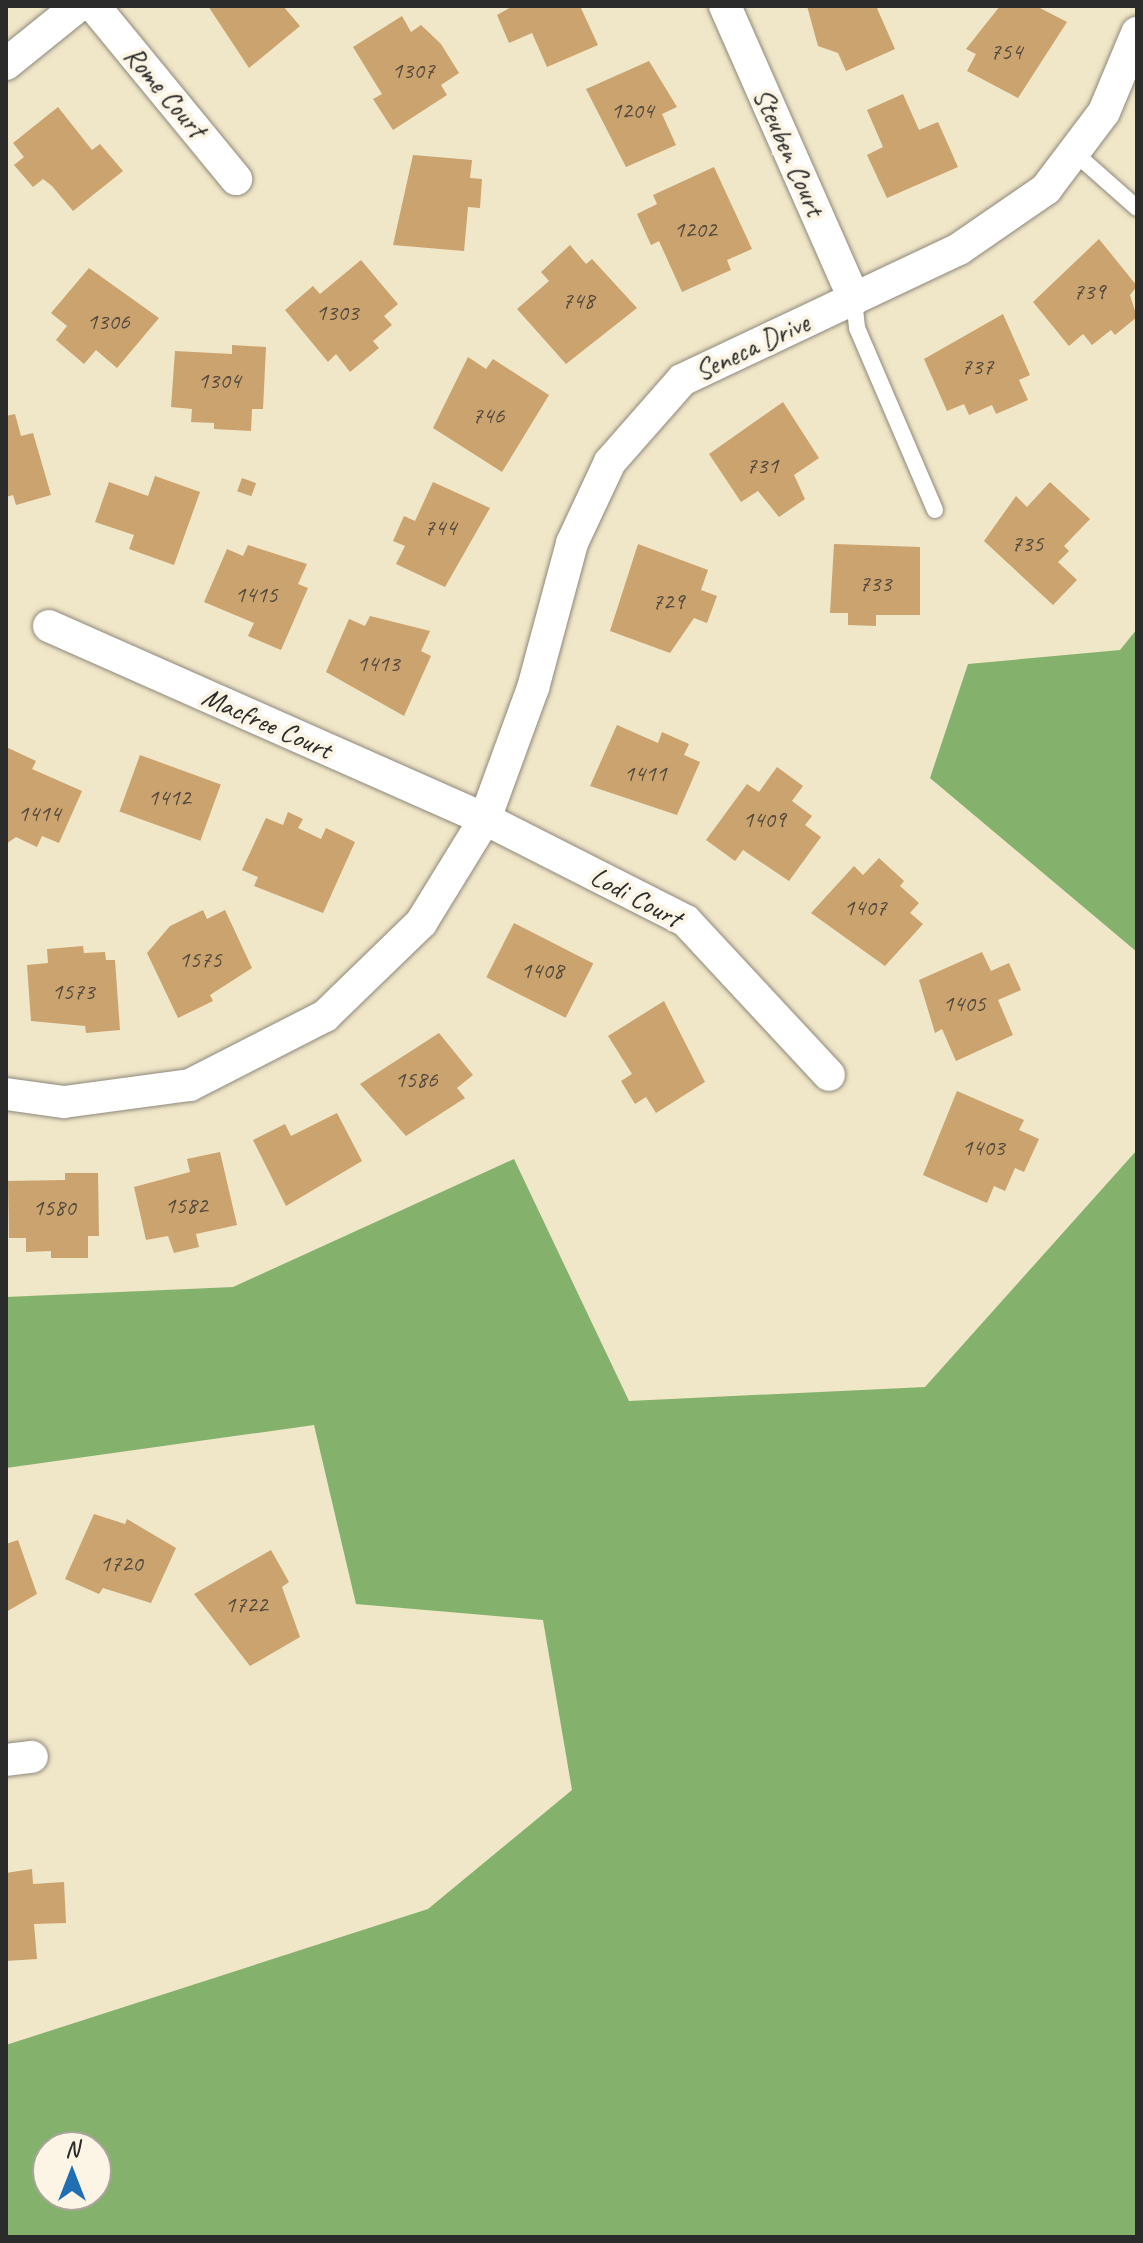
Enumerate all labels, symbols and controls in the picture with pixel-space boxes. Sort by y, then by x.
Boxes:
house number: 754 [990,38,1022,66]
street label: Rome Court [117,39,213,145]
house number: 1307 [391,57,435,85]
street label: Steuben Court [746,83,832,221]
house number: 1204 [610,97,654,125]
house number: 1202 [673,216,717,244]
house number: 739 [1073,278,1105,306]
house number: 748 [562,287,594,315]
house number: 1303 [315,299,359,327]
street label: Seneca Drive [690,306,814,388]
house number: 1306 [86,308,130,336]
house number: 737 [961,353,993,381]
house number: 1304 [197,367,241,395]
house number: 746 [472,402,504,430]
house number: 731 [746,452,778,480]
house number: 744 [424,514,456,542]
house number: 735 [1011,530,1043,558]
house number: 733 [859,570,891,598]
house number: 1415 [234,581,278,609]
house number: 729 [652,588,684,616]
house number: 1413 [356,650,400,678]
street label: Macfree Court [197,680,337,766]
house number: 1411 [623,760,667,788]
house number: 1412 [147,784,191,812]
house number: 1414 [17,800,61,828]
house number: 1409 [742,806,786,834]
street label: Lodi Court [585,859,687,935]
house number: 1407 [843,894,887,922]
house number: 1575 [178,946,222,974]
house number: 1408 [520,957,564,985]
house number: 1573 [51,978,95,1006]
house number: 1405 [942,990,986,1018]
house number: 1586 [394,1066,438,1094]
house number: 1403 [961,1134,1005,1162]
house number: 1582 [164,1192,208,1220]
house number: 1580 [32,1194,76,1222]
house number: 1720 [99,1550,143,1578]
house number: 1722 [224,1591,268,1619]
north arrow [32,2131,112,2211]
text: N [65,2135,79,2163]

